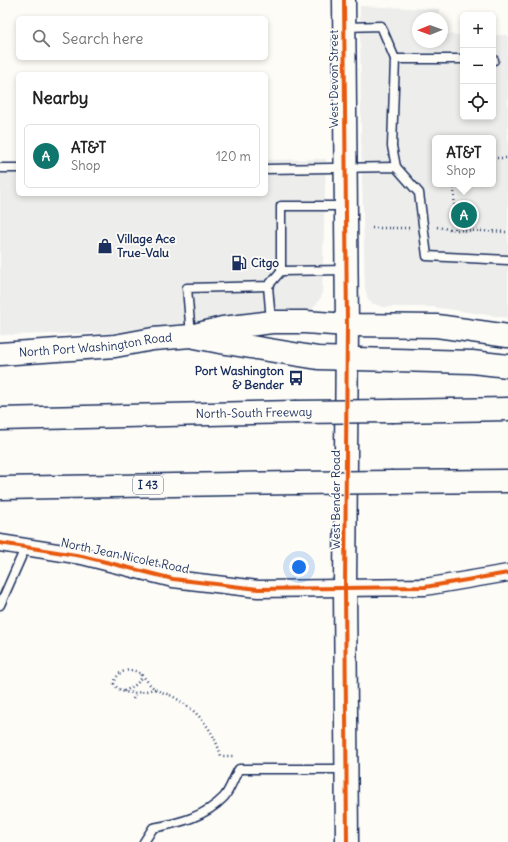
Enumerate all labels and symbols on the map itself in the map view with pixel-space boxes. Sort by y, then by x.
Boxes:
north arrow [412,12,448,48]
street label: West Devon Street [326,30,341,128]
pin: A [451,200,477,230]
place label: Village Ace True-Valu [117,231,176,260]
shop icon: Village Ace True-Valu [96,237,114,255]
fuel station icon: Citgo [230,254,248,272]
place label: Citgo [251,255,279,271]
street label: North Port Washington Road [18,330,173,360]
place label: Port Washington & Bender [195,363,284,392]
bus stop icon: Port Washington & Bender [287,369,305,387]
street label: North-South Freeway [196,404,312,421]
street label: West Bender Road [328,450,343,550]
road number: I 43 [133,476,163,494]
street label: North Jean Nicolet Road [60,535,191,576]
your location [289,557,309,577]

